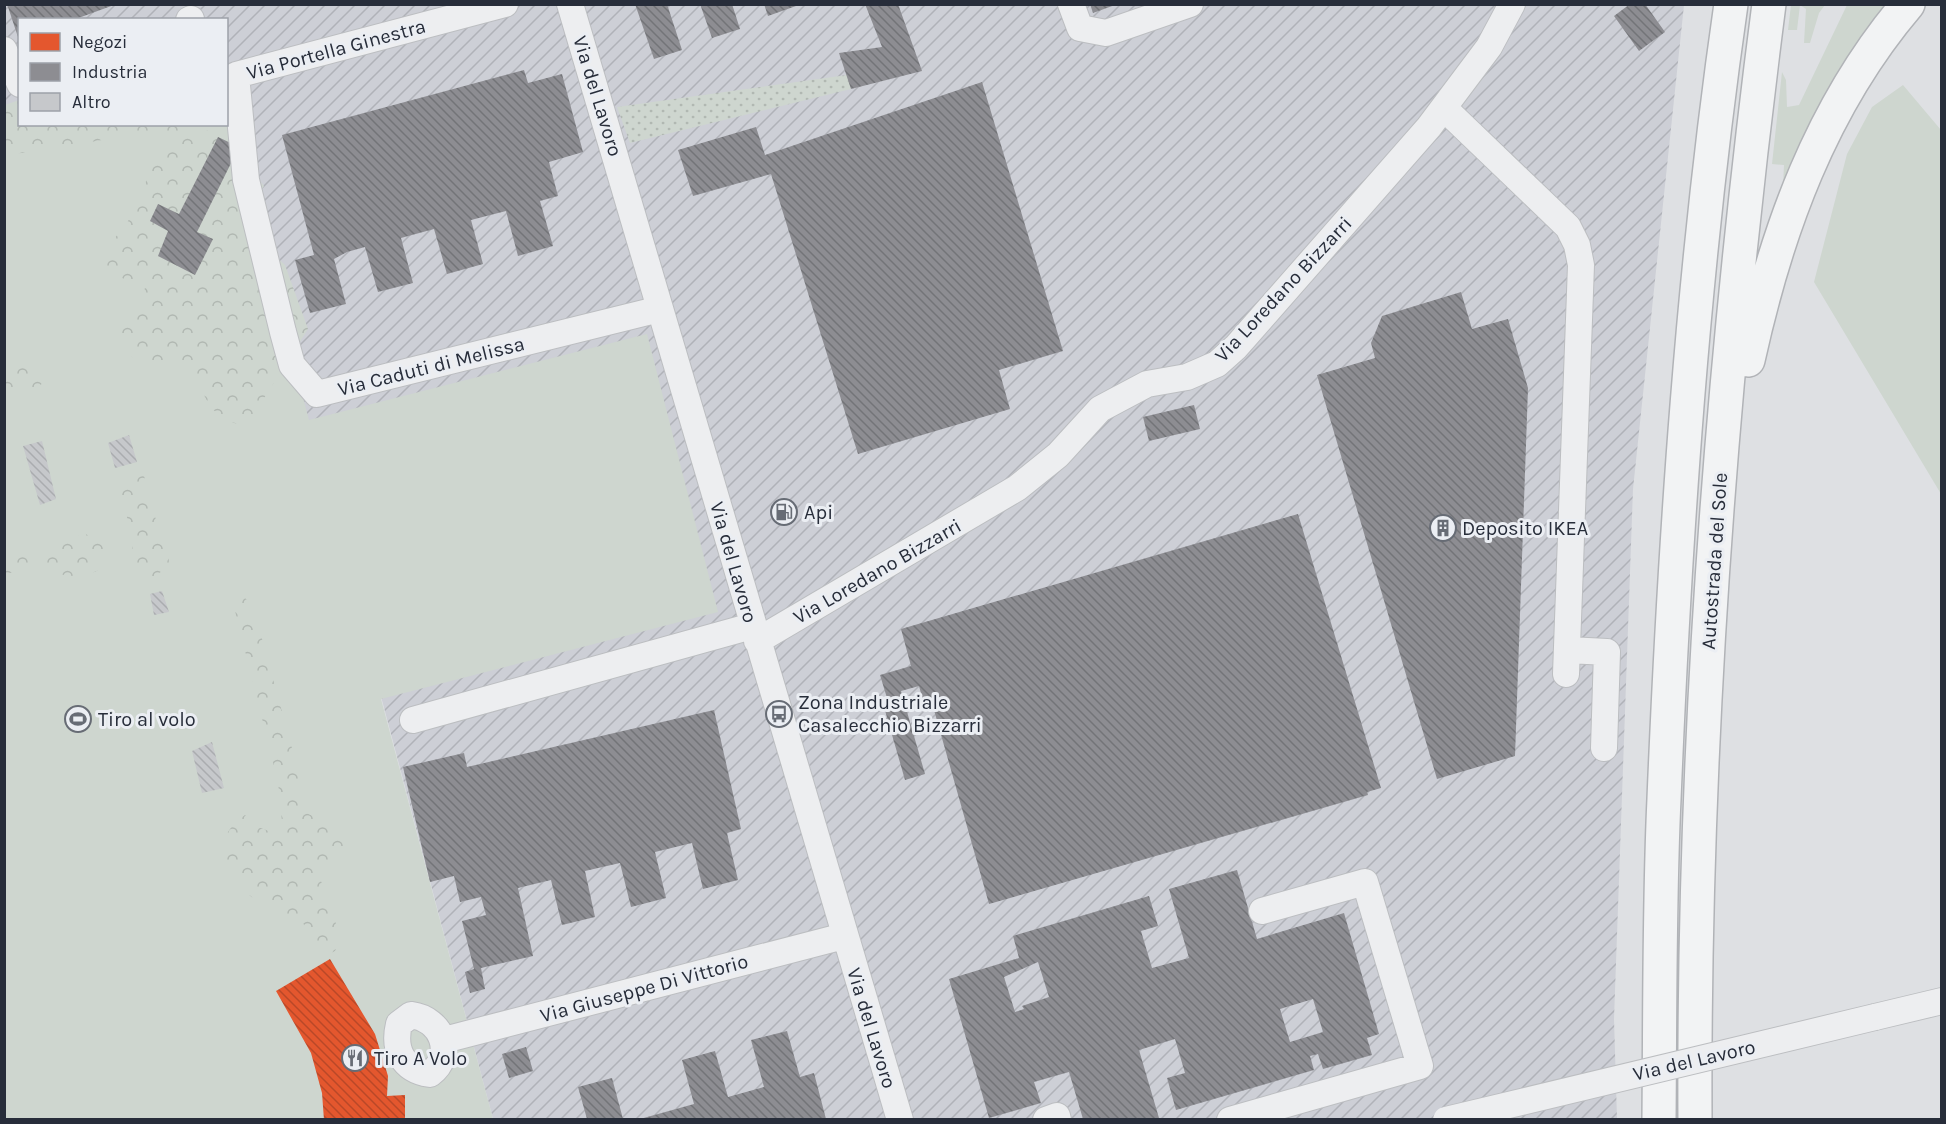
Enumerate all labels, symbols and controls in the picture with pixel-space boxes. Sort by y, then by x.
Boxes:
street label: Via Portella Ginestra [244,15,428,84]
legend [18,18,228,126]
text: Negozi [72,31,127,53]
street label: Via del Lavoro [568,33,627,159]
text: Industria [72,61,147,83]
text: Altro [72,91,111,113]
street label: Via Loredano Bizzarri [1210,212,1357,367]
street label: Via Caduti di Melissa [335,332,527,401]
street label: Autostrada del Sole [1697,472,1732,650]
fuel station icon: Api [769,497,799,527]
street label: Via del Lavoro [705,499,762,625]
place label: Api [804,501,833,524]
building icon: Deposito IKEA [1428,513,1458,543]
street label: Via Loredano Bizzarri [789,514,965,629]
place label: Deposito IKEA [1462,517,1588,540]
place label: Zona Industriale Casalecchio Bizzarri [798,691,982,737]
bus stop icon: Zona Industriale Casalecchio Bizzarri [764,699,794,729]
sports icon: Tiro al volo [63,704,93,734]
place label: Tiro al volo [98,708,196,731]
street label: Via Giuseppe Di Vittorio [538,950,751,1027]
street label: Via del Lavoro [842,965,901,1091]
street label: Via del Lavoro [1631,1035,1758,1086]
restaurant icon: Tiro A Volo [340,1043,370,1073]
place label: Tiro A Volo [374,1047,467,1070]

